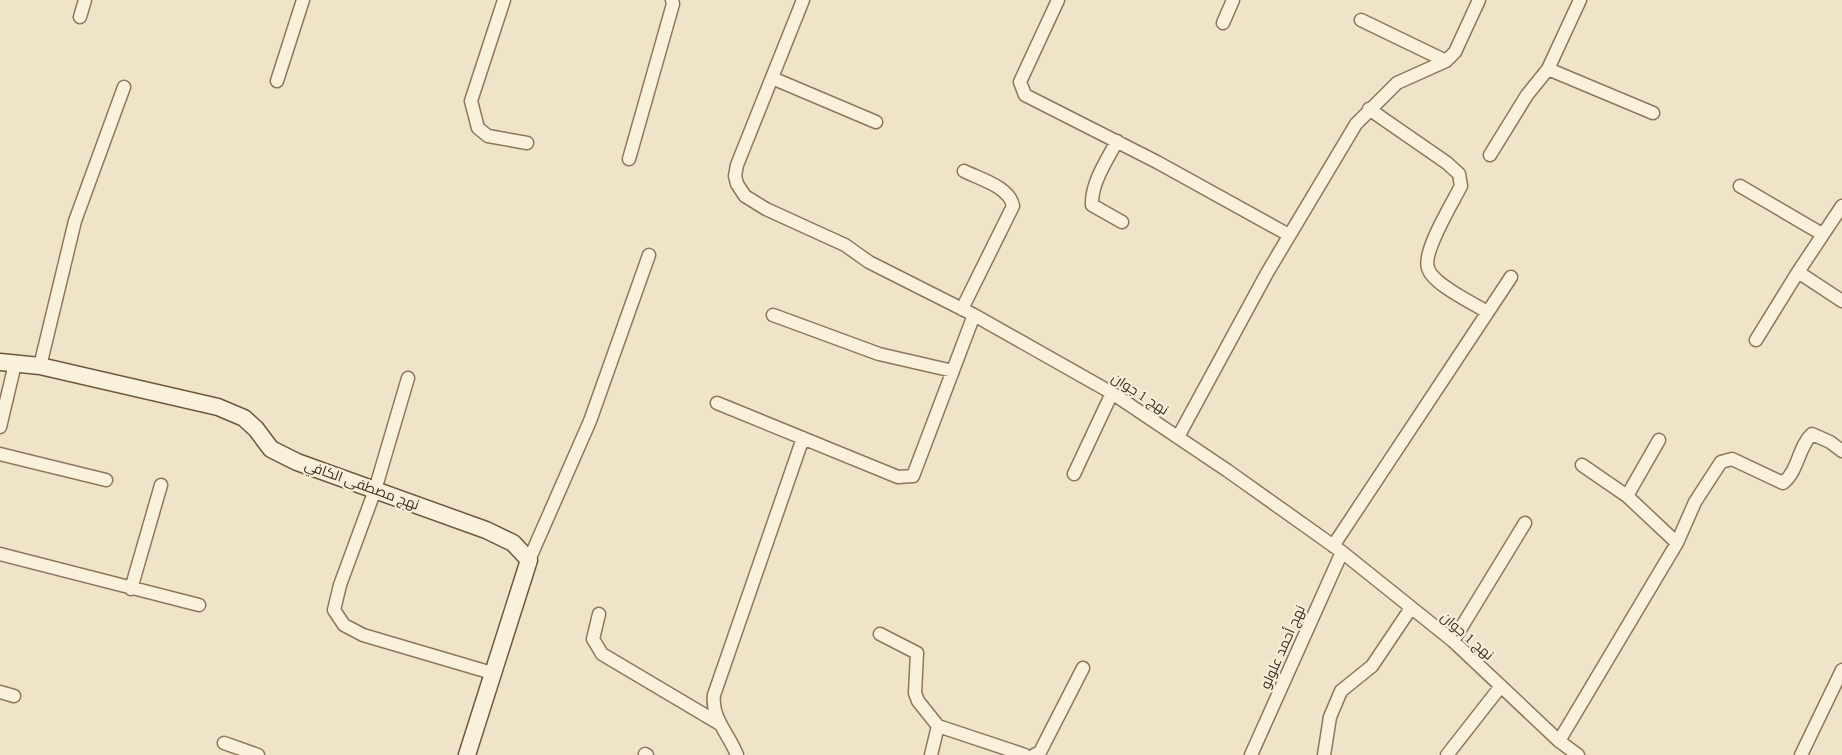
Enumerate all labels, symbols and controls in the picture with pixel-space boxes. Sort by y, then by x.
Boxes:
street label: نهج 1 جوان [1108,370,1171,419]
street label: نهج مصطفى الكافي [301,457,421,516]
street label: نهج أحمد علولو [1256,602,1309,692]
street label: نهج 1 جوان [1437,609,1496,664]

